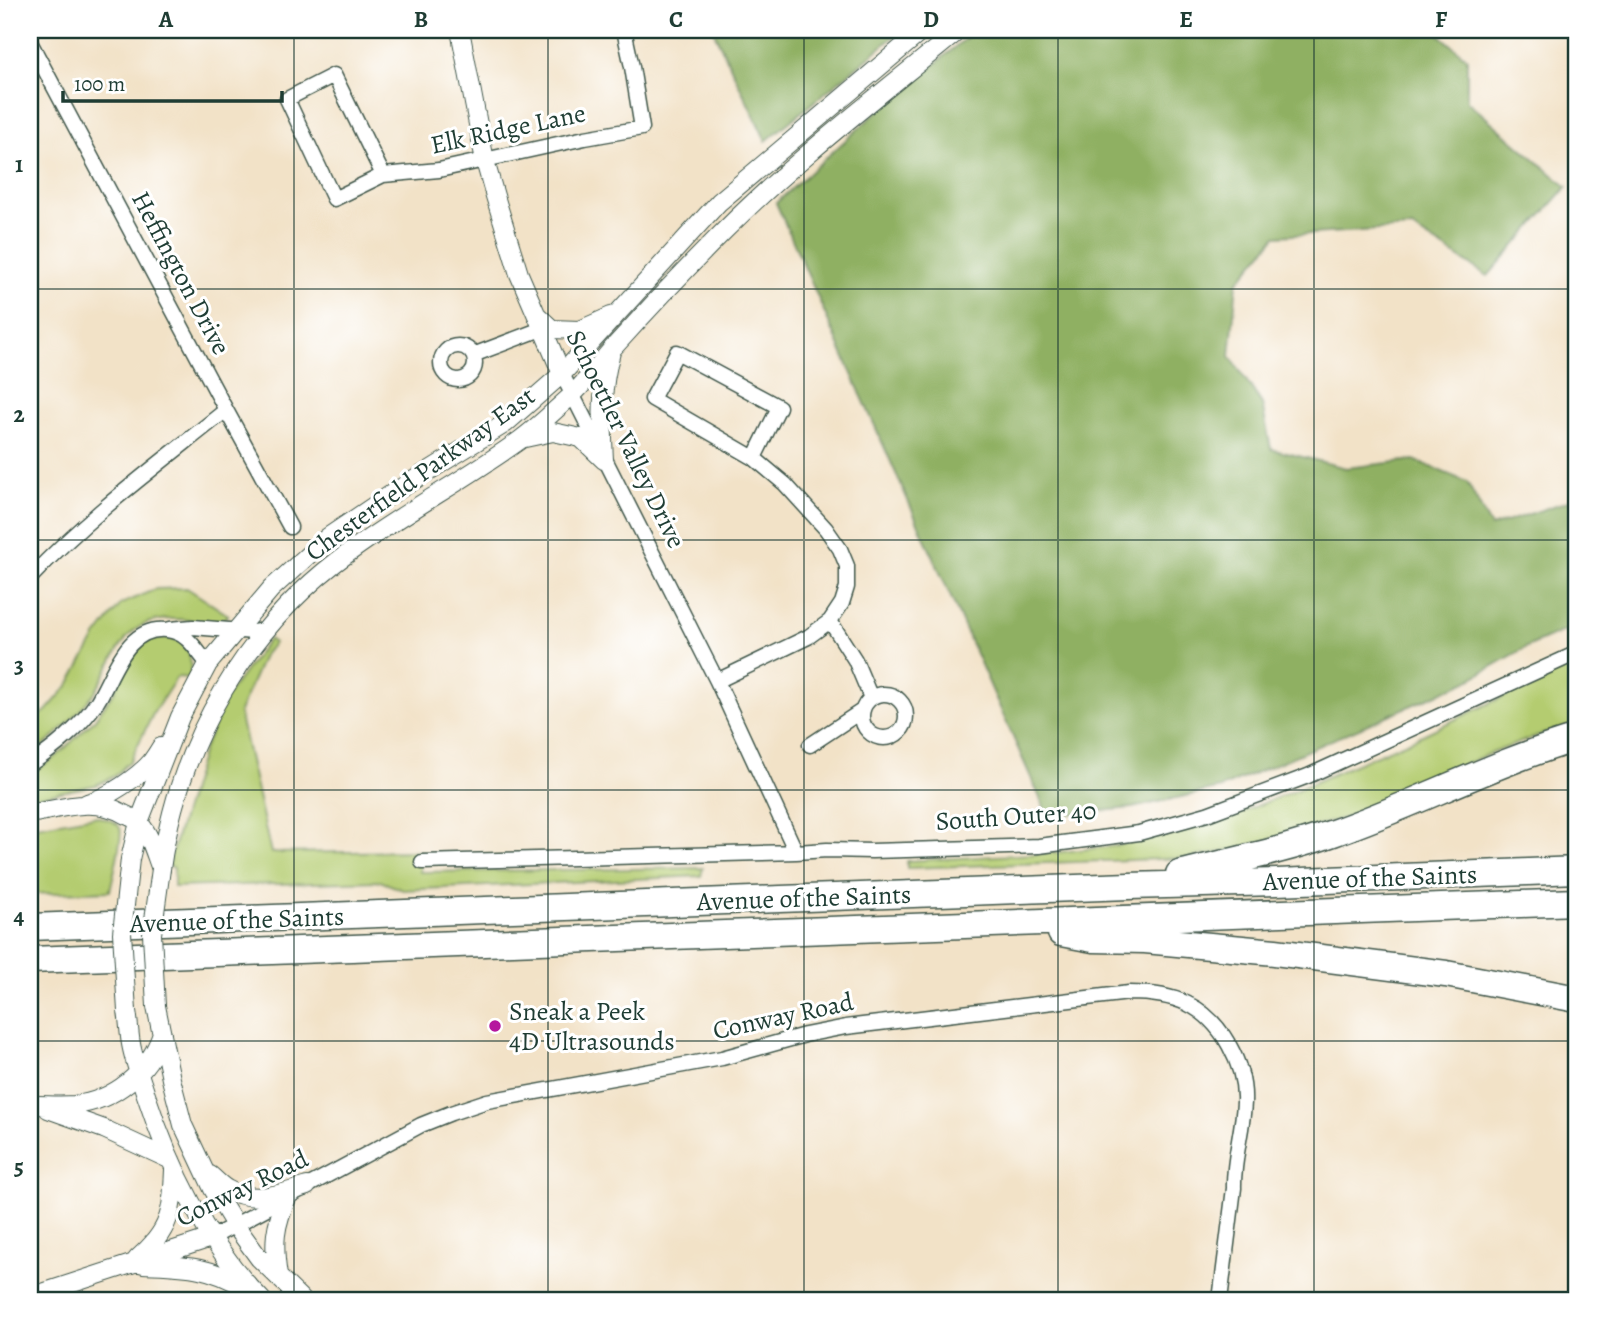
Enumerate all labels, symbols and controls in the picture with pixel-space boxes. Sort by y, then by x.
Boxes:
text: A [158,4,174,35]
text: B [414,4,428,35]
text: C [669,4,683,35]
text: D [923,4,939,35]
text: E [1179,4,1193,35]
text: F [1435,4,1448,35]
scale bar [63,60,282,104]
text: 100 m [74,70,125,98]
street label: Elk Ridge Lane [427,95,589,163]
text: 1 [15,149,23,180]
street label: Heffington Drive [123,185,239,361]
street label: Schoettler Valley Drive [558,324,694,554]
street label: Chesterfield Parkway East [298,379,542,569]
text: 2 [13,399,25,430]
text: 3 [14,650,24,681]
street label: South Outer 40 [935,793,1097,839]
street label: Avenue of the Saints [1261,857,1478,899]
street label: Avenue of the Saints [695,877,912,919]
street label: Avenue of the Saints [128,899,345,941]
text: 4 [14,901,25,932]
street label: Conway Road [709,984,857,1048]
place label: Sneak a Peek 4D Ultrasounds [509,994,675,1059]
marker: Sneak a Peek 4D Ultrasounds [487,1018,503,1034]
street label: Conway Road [170,1141,314,1235]
text: 5 [14,1151,24,1182]

